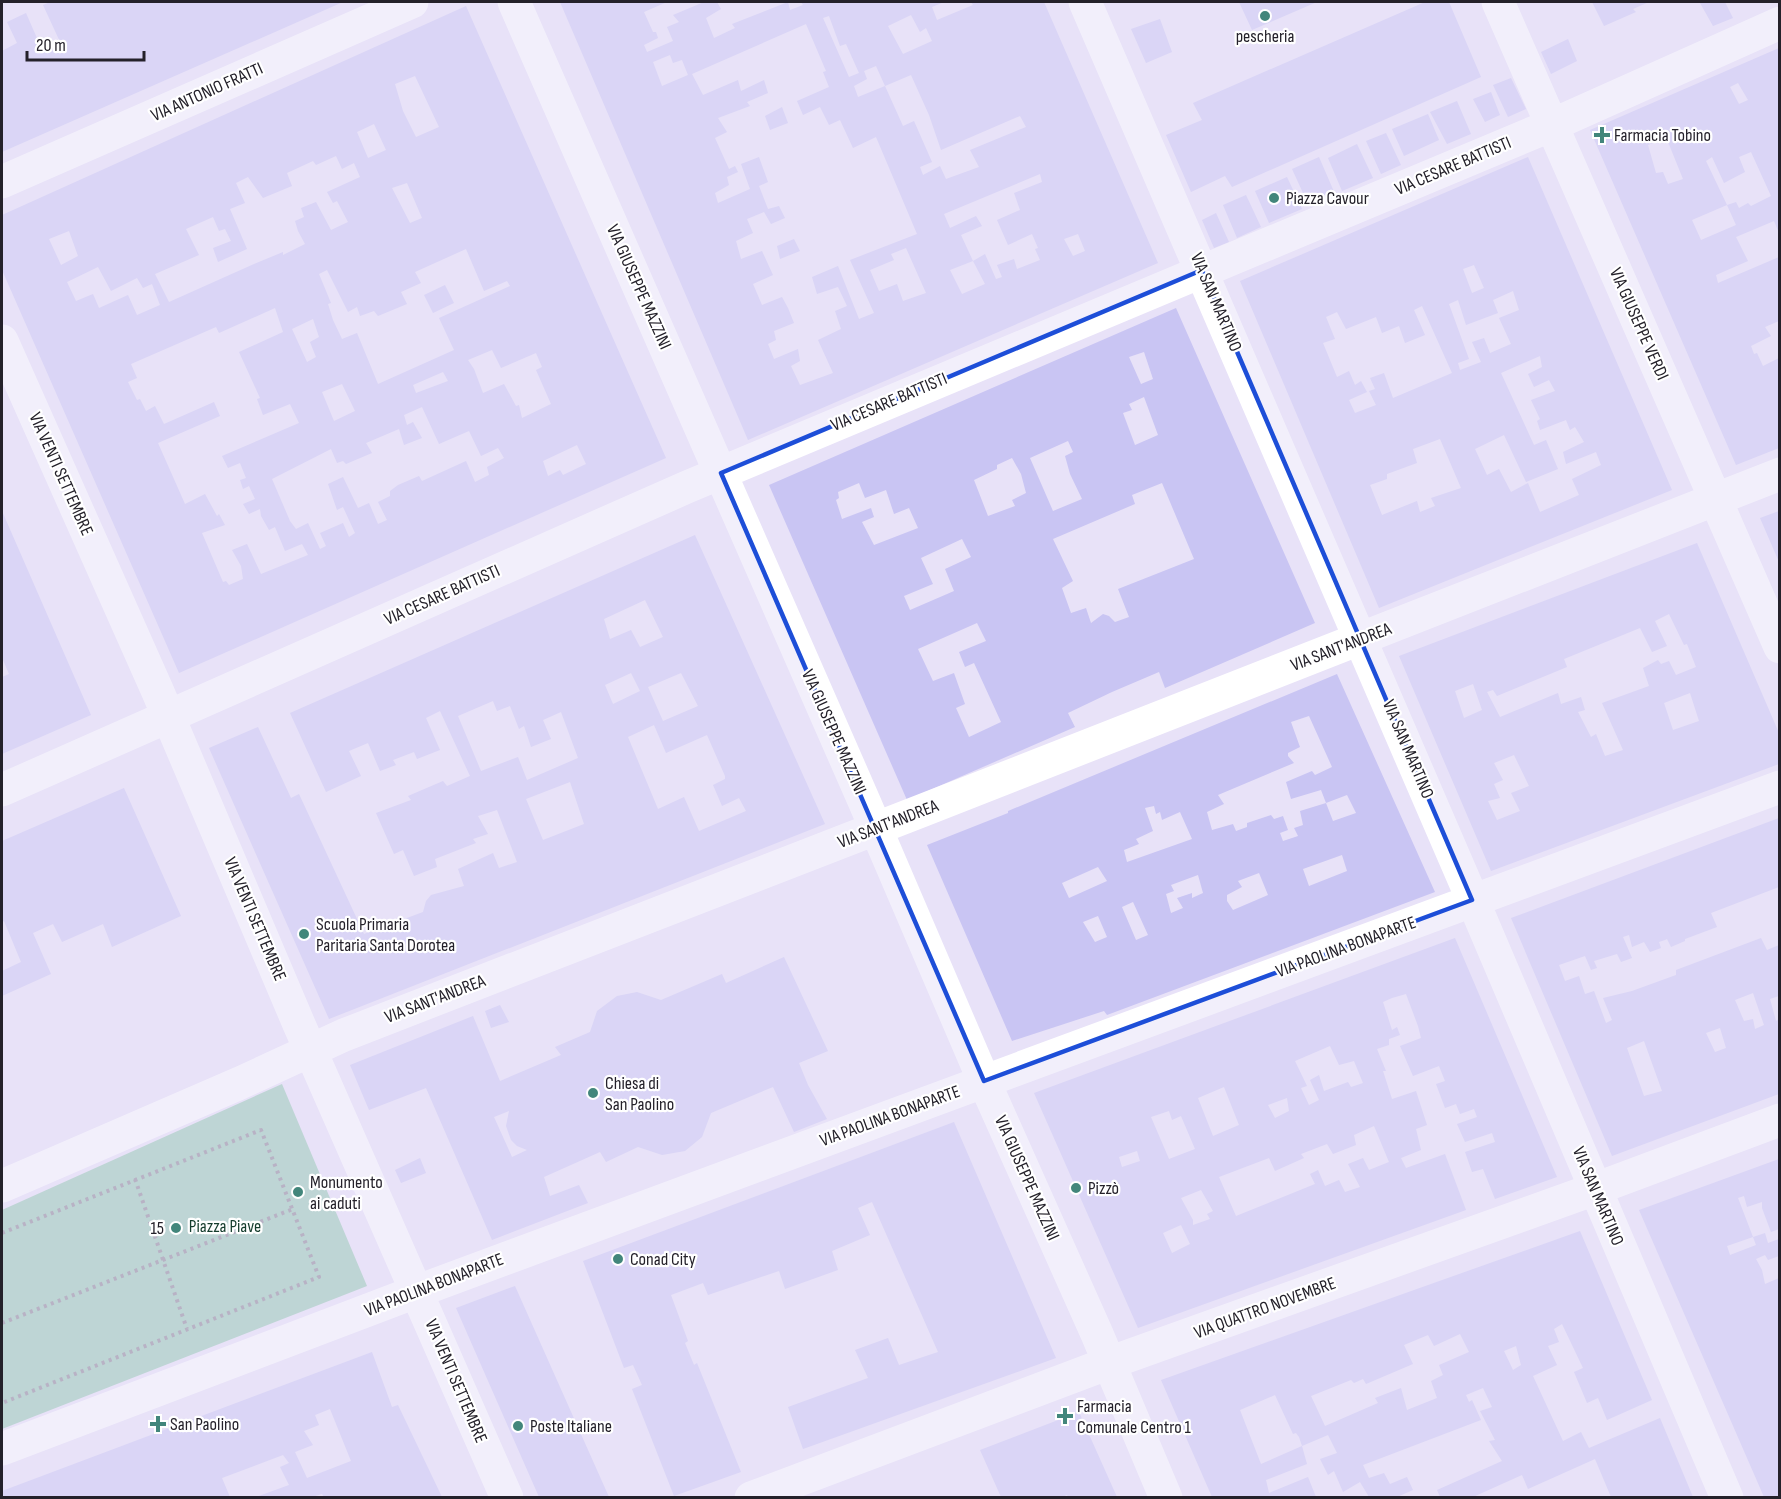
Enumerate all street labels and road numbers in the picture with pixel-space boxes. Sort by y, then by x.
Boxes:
street label: VIA ANTONIO FRATTI [148,58,266,126]
street label: VIA CESARE BATTISTI [1392,132,1514,200]
street label: VIA GIUSEPPE MAZZINI [602,221,676,353]
street label: VIA SAN MARTINO [1186,249,1246,355]
street label: VIA GIUSEPPE VERDI [1605,265,1673,383]
street label: VIA CESARE BATTISTI [828,368,950,436]
street label: VIA VENTI SETTEMBRE [24,409,98,539]
street label: VIA CESARE BATTISTI [381,560,503,630]
street label: VIA SANT'ANDREA [1288,618,1395,676]
street label: VIA GIUSEPPE MAZZINI [797,666,871,798]
street label: VIA SAN MARTINO [1378,696,1438,802]
street label: VIA SANT'ANDREA [835,795,942,853]
street label: VIA VENTI SETTEMBRE [219,854,291,984]
street label: VIA PAOLINA BONAPARTE [1273,912,1419,982]
street label: VIA SANT'ANDREA [382,970,489,1028]
street label: VIA PAOLINA BONAPARTE [817,1081,963,1151]
street label: VIA GIUSEPPE MAZZINI [990,1112,1064,1244]
street label: VIA SAN MARTINO [1568,1143,1628,1249]
street label: VIA PAOLINA BONAPARTE [361,1249,507,1321]
street label: VIA QUATTRO NOVEMBRE [1191,1273,1339,1343]
street label: VIA VENTI SETTEMBRE [420,1316,492,1446]

